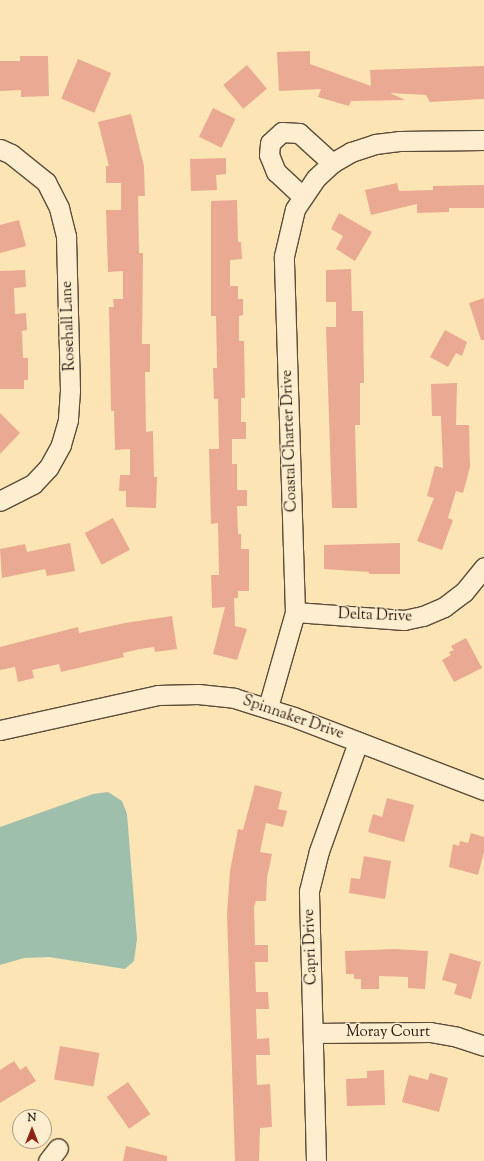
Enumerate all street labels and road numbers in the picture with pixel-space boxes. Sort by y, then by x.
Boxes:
street label: Rosehall Lane [58,281,80,371]
street label: Coastal Charter Drive [279,370,301,512]
street label: Delta Drive [338,606,412,626]
street label: Spinnaker Drive [240,692,346,744]
street label: Capri Drive [301,909,321,985]
street label: Moray Court [346,1024,430,1042]

